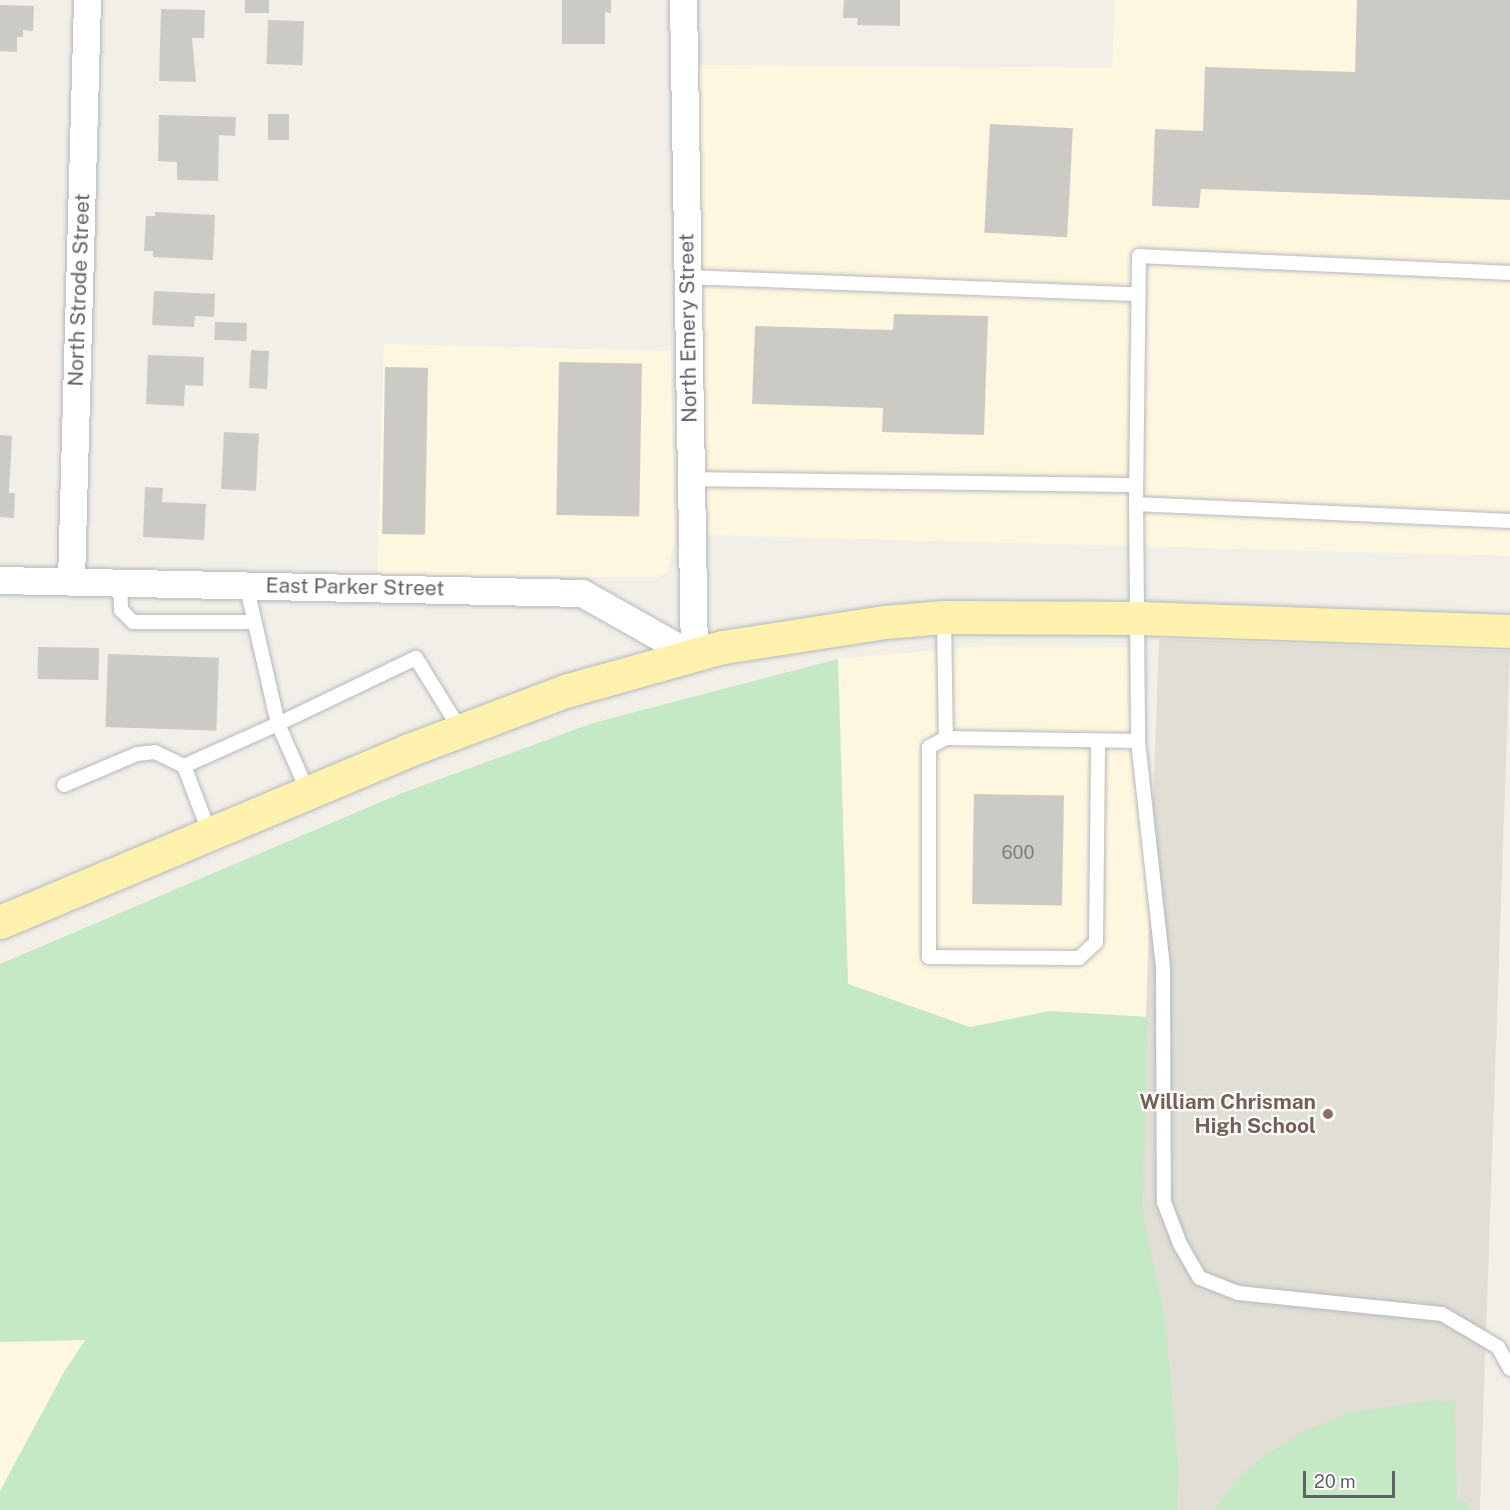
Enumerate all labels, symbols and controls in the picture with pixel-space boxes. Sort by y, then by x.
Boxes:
street label: North Strode Street [63,193,95,387]
street label: North Emery Street [674,233,702,423]
street label: East Parker Street [265,573,445,601]
house number: 600 [1001,842,1035,864]
place label: William Chrisman High School [1140,1089,1316,1139]
marker: William Chrisman High School [1321,1107,1335,1121]
scale bar [1306,1459,1398,1497]
text: 20 m [1314,1471,1356,1492]

